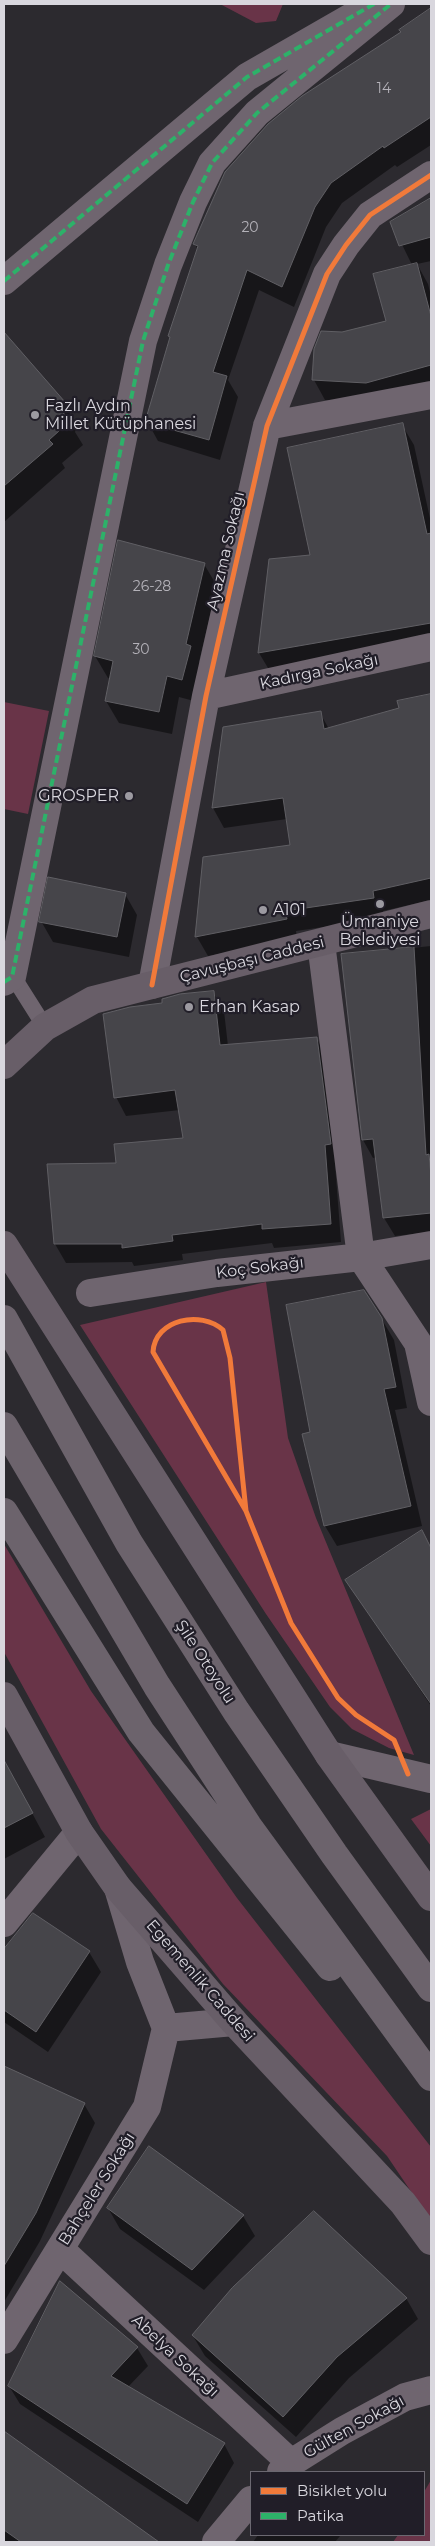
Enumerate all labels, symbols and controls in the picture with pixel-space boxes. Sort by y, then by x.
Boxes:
house number: 14 [377,81,391,97]
house number: 20 [241,220,259,236]
place label: Fazlı Aydın Millet Kütüphanesi [45,396,196,434]
marker: Fazlı Aydın Millet Kütüphanesi [29,409,41,421]
street label: Ayazma Sokağı [203,490,249,612]
house number: 26-28 [133,579,171,595]
house number: 30 [132,642,150,658]
street label: Kadırga Sokağı [258,650,380,694]
place label: GROSPER [38,786,119,806]
marker: GROSPER [123,790,135,802]
marker: Ümraniye Belediyesi [374,898,386,910]
place label: A101 [273,900,306,920]
marker: A101 [257,904,269,916]
place label: Ümraniye Belediyesi [340,912,420,950]
street label: Çavuşbaşı Caddesi [178,933,326,987]
place label: Erhan Kasap [199,997,300,1017]
marker: Erhan Kasap [183,1001,195,1013]
street label: Koç Sokağı [215,1253,305,1283]
street label: Şile Otoyolu [171,1617,239,1707]
street label: Egemenlik Caddesi [142,1916,258,2046]
street label: Bahçeler Sokağı [55,2129,139,2249]
street label: Abelya Sokağı [127,2311,223,2401]
street label: Gülten Sokağı [300,2391,408,2463]
legend [250,2471,425,2536]
text: Bisiklet yolu [297,2481,387,2500]
text: Patika [297,2506,344,2525]

